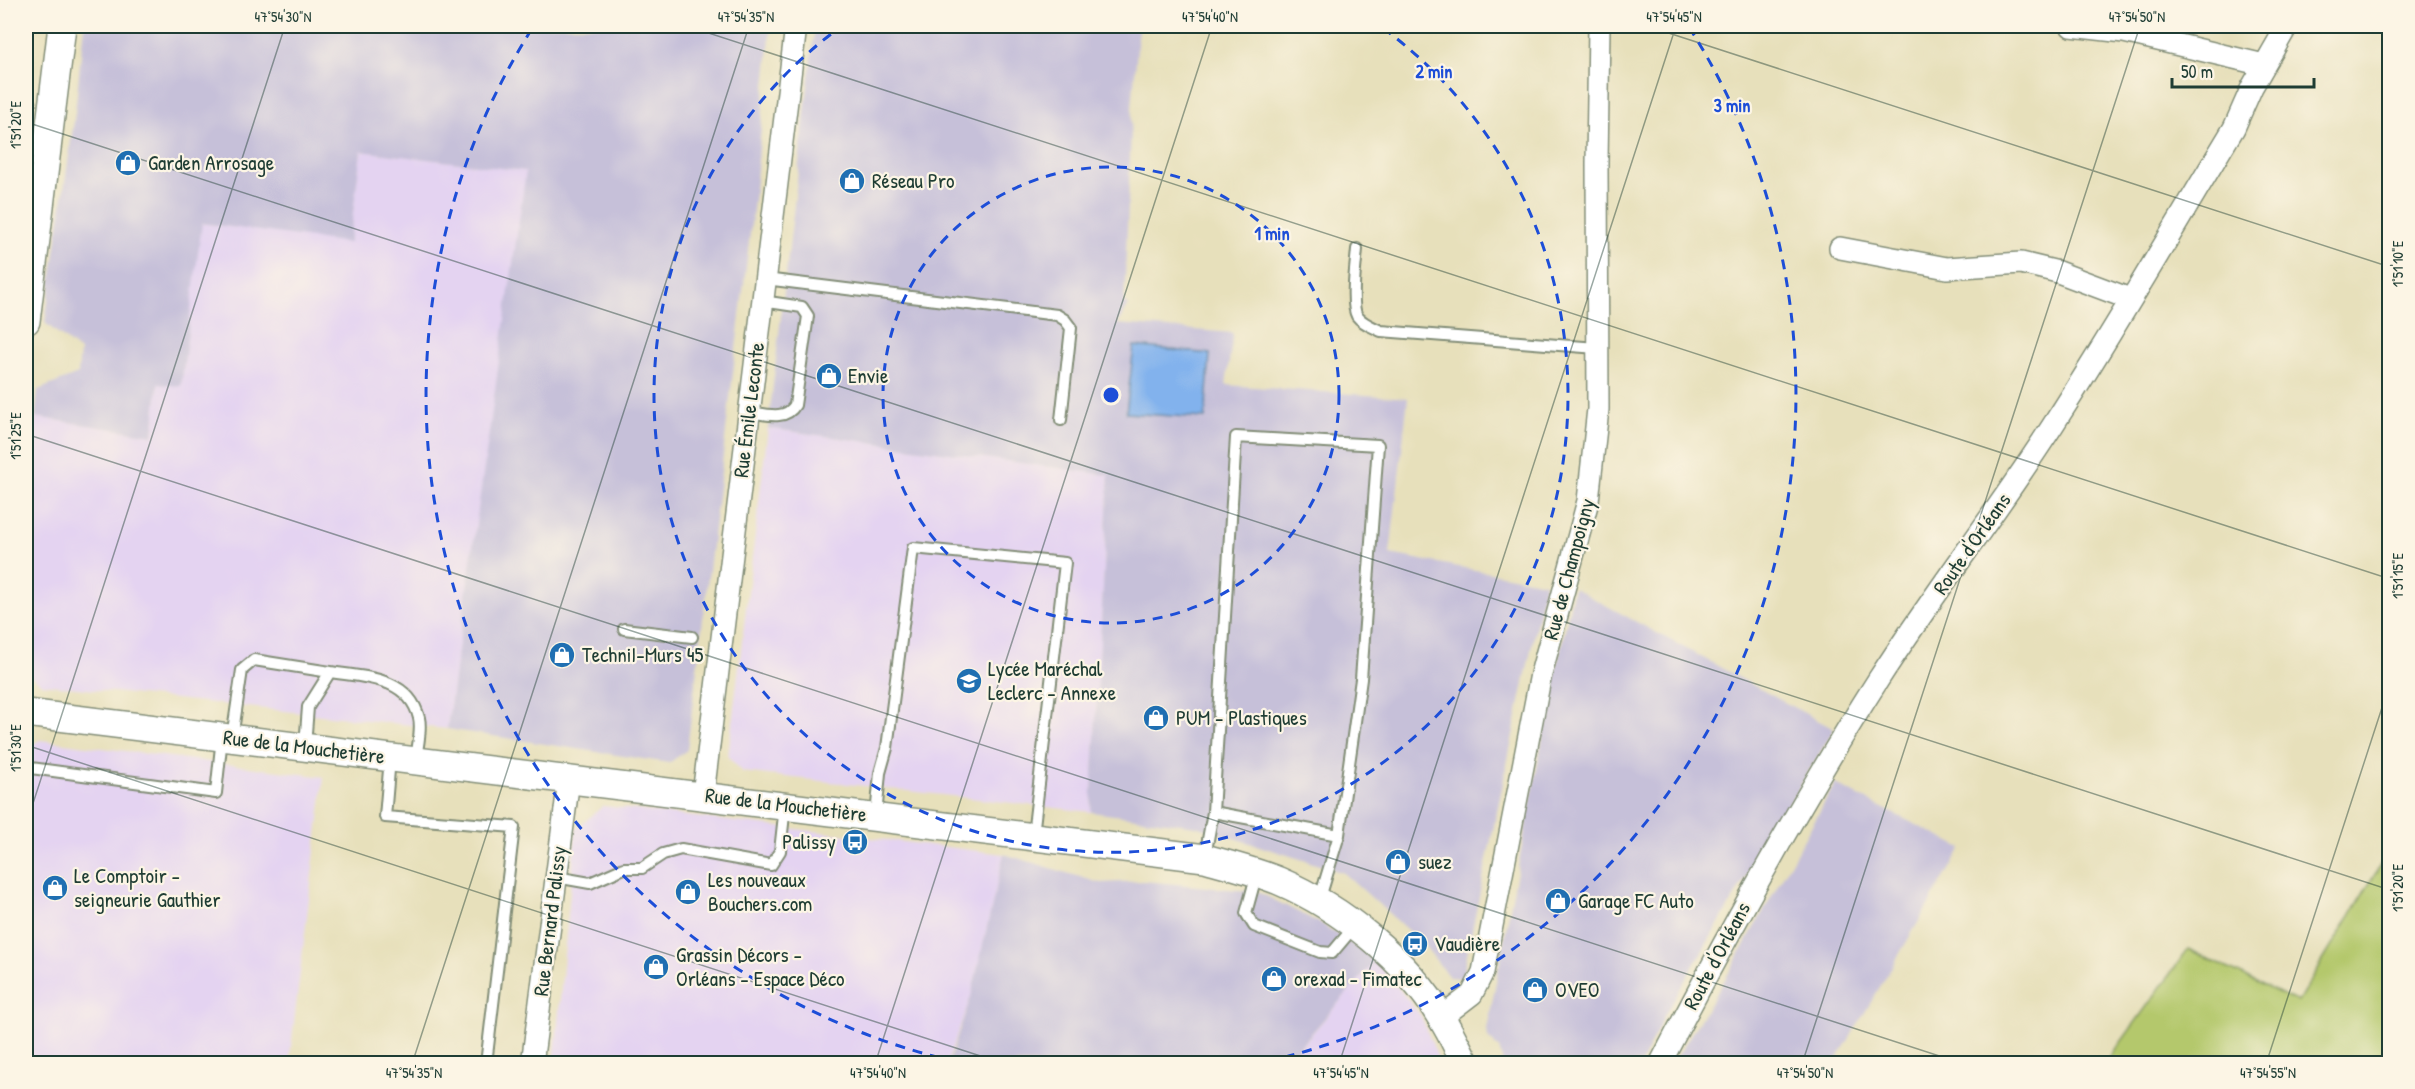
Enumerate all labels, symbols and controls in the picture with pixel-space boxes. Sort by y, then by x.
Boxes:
text: 47°54'30"N [255,6,311,27]
text: 47°54'35"N [718,6,774,27]
text: 47°54'40"N [1182,6,1238,27]
text: 47°54'45"N [1646,6,1702,27]
text: 47°54'50"N [2109,6,2165,27]
scale bar [2172,51,2314,89]
text: 2 min [1416,59,1452,84]
text: 50 m [2181,59,2213,84]
text: 3 min [1714,93,1750,118]
text: 1°51'20"E [5,101,26,149]
shop icon: Garden Arrosage [113,148,143,178]
place label: Garden Arrosage [148,148,274,177]
shop icon: Réseau Pro [837,166,867,196]
place label: Réseau Pro [872,166,954,195]
text: 1 min [1254,221,1290,246]
text: 1°51'10"E [2387,240,2408,287]
street label: Rue Émile Leconte [726,341,771,479]
shop icon: Envie [814,361,844,391]
place label: Envie [848,361,888,390]
centre of rings [1101,385,1121,405]
text: 1°51'25"E [5,412,26,460]
street label: Route d'Orléans [1926,487,2017,600]
street label: Rue de Champoigny [1536,495,1601,643]
text: 1°51'15"E [2387,553,2408,599]
shop icon: TechniI-Murs 45 [547,640,577,670]
place label: TechniI-Murs 45 [582,640,704,669]
place label: Lycée Maréchal Leclerc - Annexe [988,654,1116,707]
school or university icon: Lycée Maréchal Leclerc - Annexe [954,666,984,696]
shop icon: PUM - Plastiques [1141,703,1171,733]
place label: PUM - Plastiques [1176,703,1307,732]
street label: Rue de la Mouchetière [222,722,387,771]
text: 1°51'30"E [5,724,26,772]
street label: Rue de la Mouchetière [704,780,869,829]
place label: Palissy [782,827,836,856]
bus stop icon: Palissy [840,827,870,857]
street label: Rue Bernard Palissy [526,844,573,998]
shop icon: suez [1383,847,1413,877]
place label: suez [1418,847,1452,876]
place label: Le Comptoir - seigneurie Gauthier [74,861,221,914]
text: 1°51'20"E [2387,864,2408,912]
place label: Les nouveaux Bouchers.com [708,865,812,918]
shop icon: Le Comptoir - seigneurie Gauthier [40,873,70,903]
shop icon: Les nouveaux Bouchers.com [673,877,703,907]
shop icon: Garage FC Auto [1543,886,1573,916]
place label: Garage FC Auto [1578,886,1694,915]
street label: Route d'Orléans [1676,897,1757,1015]
bus stop icon: Vaudière [1400,929,1430,959]
place label: Vaudière [1434,929,1500,958]
place label: Grassin Décors - Orléans - Espace Déco [676,940,845,993]
shop icon: Grassin Décors - Orléans - Espace Déco [641,952,671,982]
shop icon: orexad - Fimatec [1259,964,1289,994]
place label: orexad - Fimatec [1294,964,1423,993]
shop icon: OVEO [1520,975,1550,1005]
place label: OVEO [1555,975,1599,1004]
text: 47°54'35"N [386,1062,442,1083]
text: 47°54'40"N [850,1062,906,1083]
text: 47°54'45"N [1313,1062,1369,1083]
text: 47°54'50"N [1777,1062,1833,1083]
text: 47°54'55"N [2240,1062,2296,1083]

